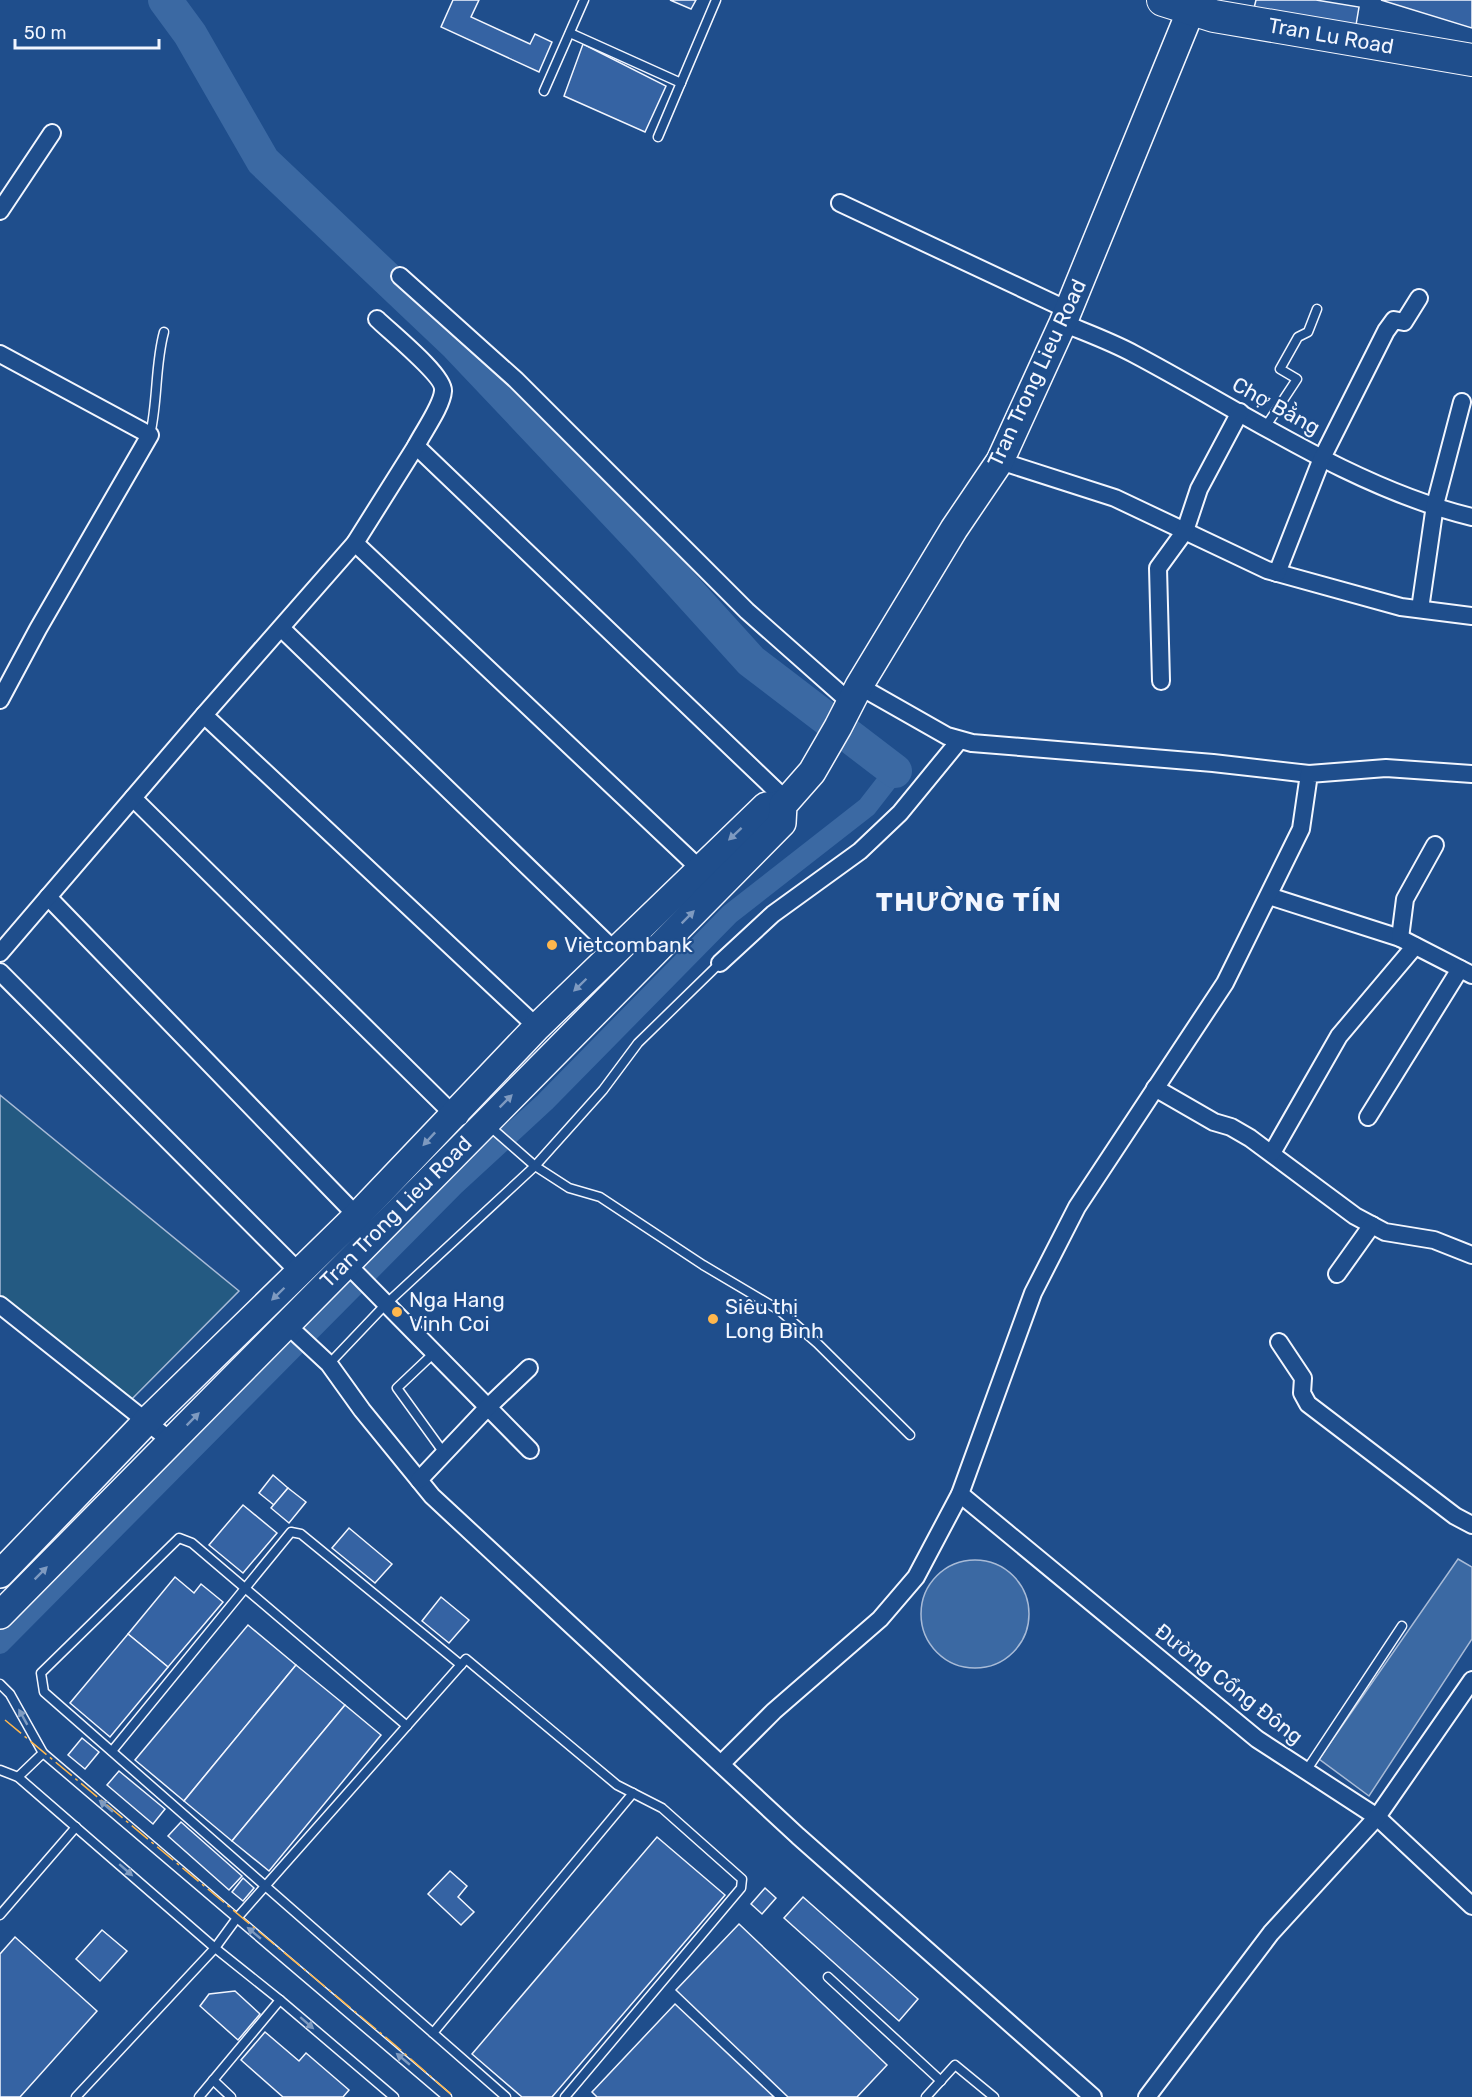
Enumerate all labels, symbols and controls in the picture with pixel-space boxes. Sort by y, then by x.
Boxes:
scale bar [15,12,159,50]
street label: Tran Lu Road [1266,12,1396,59]
text: 50 m [24,22,67,44]
street label: Tran Trong Lieu Road [982,275,1091,471]
street label: Chợ Bằng [1228,371,1325,440]
one-way arrow [729,827,743,841]
district label: THƯỜNG TÍN [876,886,1062,918]
one-way arrow [681,910,695,925]
place label: Vietcombank [564,932,693,957]
marker: Vietcombank [545,938,559,952]
one-way arrow [573,978,588,992]
one-way arrow [499,1094,513,1108]
street label: Tran Trong Lieu Road [315,1131,477,1293]
one-way arrow [422,1132,436,1147]
one-way arrow [272,1286,286,1300]
place label: Nga Hang Vinh Coi [409,1287,505,1336]
place label: Siêu thị Long Bình [725,1294,824,1343]
marker: Nga Hang Vinh Coi [390,1305,404,1319]
marker: Siêu thị Long Bình [706,1312,720,1326]
one-way arrow [185,1413,199,1427]
one-way arrow [34,1566,48,1580]
street label: Đường Cổng Đông [1150,1618,1308,1749]
one-way arrow [18,1709,28,1726]
one-way arrow [98,1800,114,1813]
one-way arrow [118,1864,134,1877]
one-way arrow [247,1927,262,1940]
one-way arrow [299,2017,315,2030]
one-way arrow [396,2053,411,2066]

